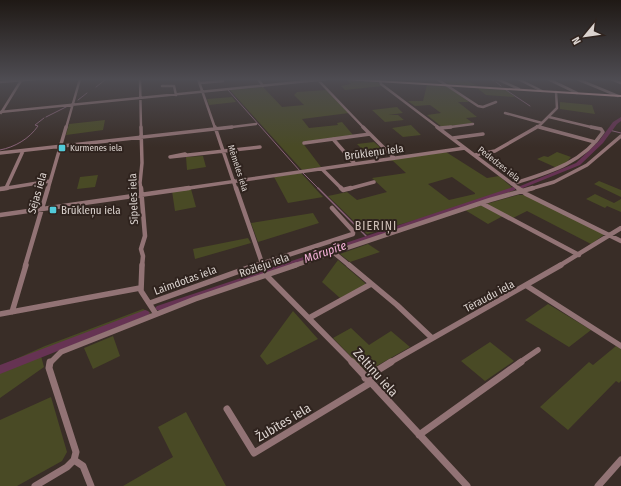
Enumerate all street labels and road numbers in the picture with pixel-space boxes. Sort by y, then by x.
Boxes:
street label: Brūkleņu iela [344,142,405,164]
street label: Mēmeles iela [226,143,250,193]
street label: Pededzes iela [476,145,522,184]
street label: Sējas iela [25,171,50,215]
street label: Sīpeles iela [126,173,141,225]
street label: Rožleju iela [238,251,291,280]
street label: Laimdotas iela [152,263,218,298]
street label: Tēraudu iela [462,278,517,315]
street label: Zeltiņu iela [349,345,401,400]
street label: Žubītes iela [253,400,313,445]

